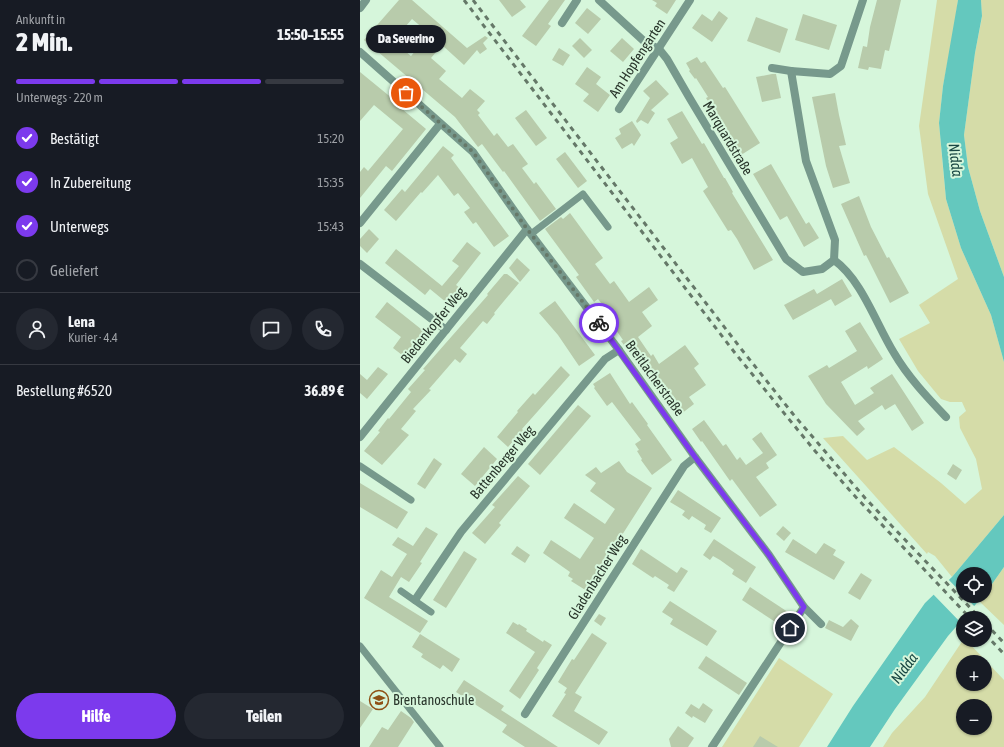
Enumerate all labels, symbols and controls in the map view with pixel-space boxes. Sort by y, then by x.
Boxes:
text: Ankunft in [16,12,65,27]
street label: Am Hopfengarten [606,16,668,100]
callout: Da Severino [366,25,446,53]
text: 15:50–15:55 [277,26,344,43]
text: 2 Min. [16,27,72,57]
text: Da Severino [378,31,434,46]
pin [389,76,423,110]
icon: bag [395,82,417,104]
text: Unterwegs · 220 m [16,90,103,105]
street label: Marquardstraße [700,98,756,178]
icon: check [16,127,38,149]
text: Bestätigt [50,130,99,147]
text: 15:20 [317,131,344,146]
water label: Nidda [946,142,966,178]
icon: check [16,171,38,193]
text: In Zubereitung [50,174,131,191]
text: 15:35 [317,175,344,190]
icon: check [16,215,38,237]
text: Unterwegs [50,218,109,235]
text: 15:43 [317,219,344,234]
text: Geliefert [50,262,99,279]
street label: Biedenkopfer Weg [397,284,469,366]
courier [579,303,619,343]
button: person [16,308,58,350]
button: chat [250,308,292,350]
button: phone [302,308,344,350]
icon: bike [588,312,610,334]
text: Lena [68,313,95,330]
text: Kurier · 4.4 [68,330,118,345]
street label: Breitlacherstraße [622,337,688,419]
text: Bestellung #6520 [16,382,112,399]
text: 36.89 € [304,382,344,399]
street label: Battenberger Weg [467,422,537,502]
street label: Gladenbacher Weg [564,532,630,622]
map controls [956,567,992,735]
button: locate [956,567,992,603]
pin [773,611,807,645]
button: layers [956,611,992,647]
icon: home [779,617,801,639]
water label: Nidda [887,649,921,686]
button: + [956,655,992,691]
school or university icon: Brentanoschule [368,689,390,711]
place label: Brentanoschule [393,692,474,708]
button: Hilfe [16,693,176,739]
button: Teilen [184,693,344,739]
button: − [956,699,992,735]

